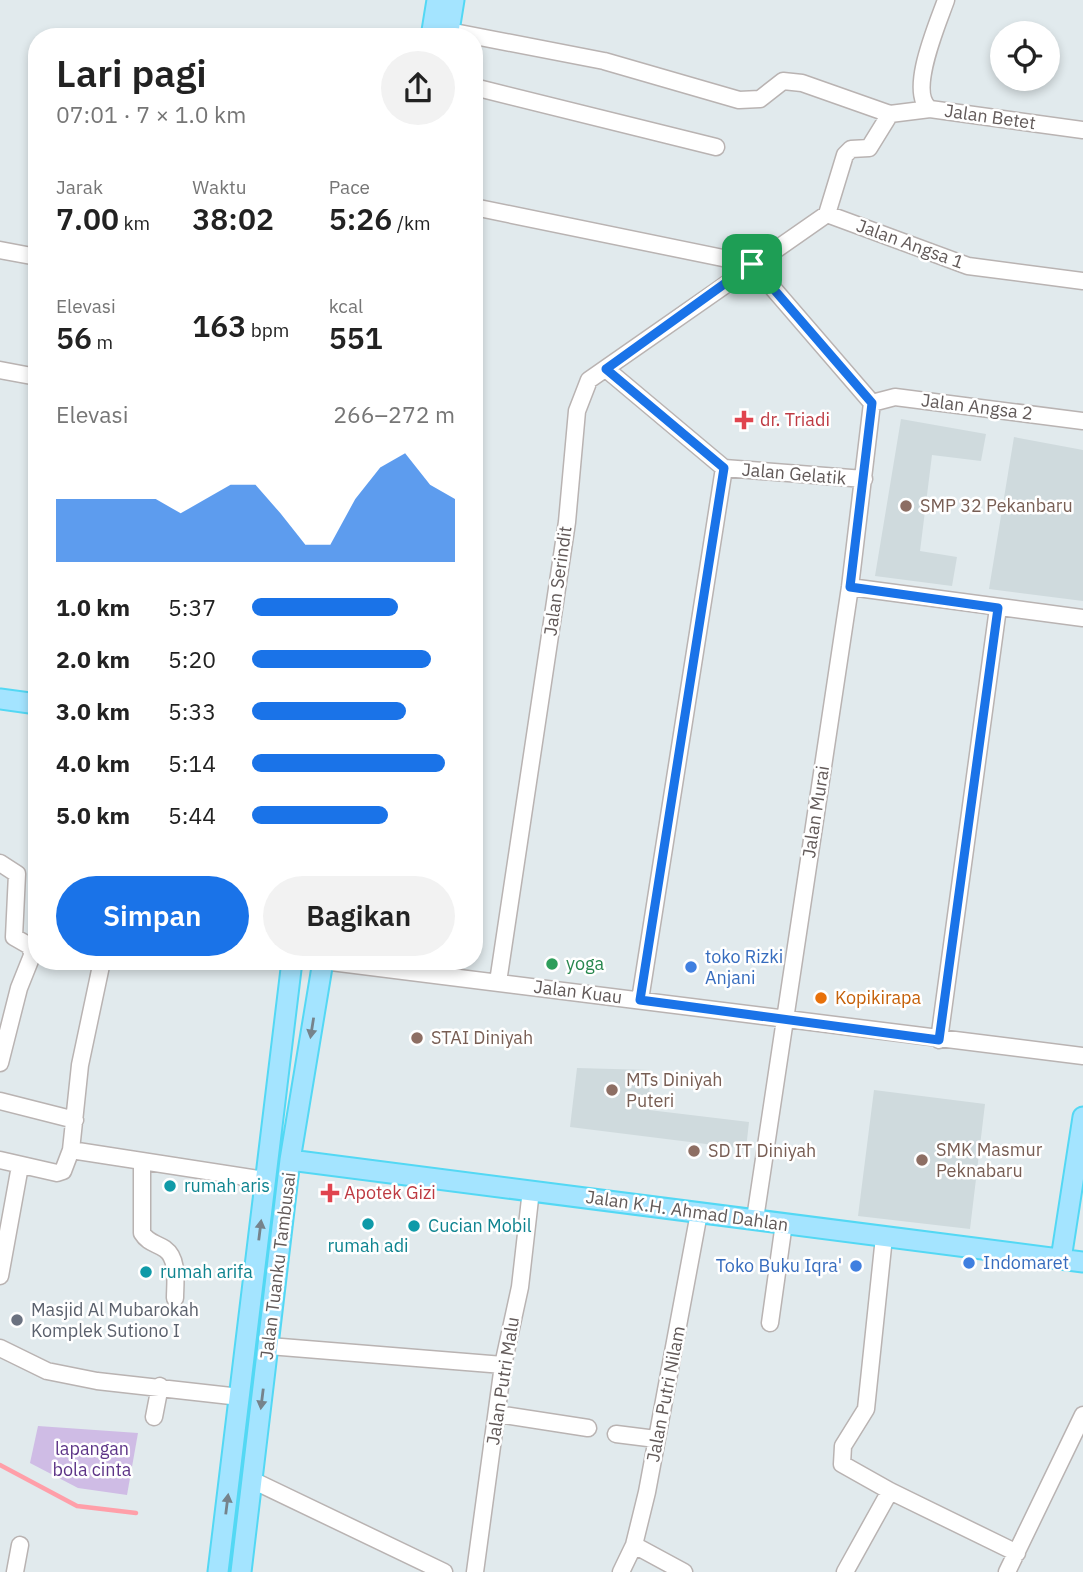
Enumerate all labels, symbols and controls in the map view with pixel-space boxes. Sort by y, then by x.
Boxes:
map controls [990,21,1060,91]
button: locate [990,21,1060,91]
text: Lari pagi [56,48,207,97]
button: share [381,51,455,125]
text: 07:01 · 7 × 1.0 km [56,99,246,129]
street label: Jalan Betet [943,99,1037,134]
text: Jarak [56,175,103,199]
text: Waktu [192,175,247,199]
text: Pace [329,175,370,199]
text: 7.00 [56,199,119,238]
text: 38:02 [192,199,274,238]
text: 5:26 [329,199,392,238]
text: km [119,211,150,235]
text: /km [392,211,431,235]
street label: Jalan Angsa 1 [853,213,967,274]
pin [722,234,782,294]
icon: arrive [733,245,771,283]
text: Elevasi [56,294,116,318]
text: kcal [329,294,363,318]
text: 163 [192,306,246,345]
text: 56 [56,318,92,357]
text: bpm [246,318,289,342]
text: 551 [329,318,383,357]
text: m [92,330,113,354]
street label: Jalan Angsa 2 [920,388,1034,425]
text: Elevasi [56,399,128,429]
text: 266–272 m [333,399,455,429]
place label: dr. Triadi [760,408,830,431]
marker: dr. Triadi [734,410,754,430]
street label: Jalan Gelatik [741,457,848,490]
place label: SMP 32 Pekanbaru [920,494,1073,517]
marker: SMP 32 Pekanbaru [898,498,914,514]
street label: Jalan Serindit [538,525,577,637]
text: 1.0 km [56,592,130,622]
text: 5:37 [168,592,216,622]
text: 2.0 km [56,644,130,674]
text: 5:20 [168,644,216,674]
text: 3.0 km [56,696,130,726]
text: 5:33 [168,696,216,726]
text: 4.0 km [56,748,130,778]
text: 5:14 [168,748,216,778]
street label: Jalan Murai [797,764,834,860]
text: 5.0 km [56,800,130,830]
text: 5:44 [168,800,216,830]
button: Simpan [56,876,249,956]
button: Bagikan [263,876,455,956]
place label: toko Rizki Anjani [705,945,783,989]
place label: yoga [566,952,604,975]
marker: yoga [544,956,560,972]
marker: toko Rizki Anjani [683,959,699,975]
street label: Jalan Kuau [532,975,624,1008]
place label: Kopikirapa [835,986,922,1009]
marker: Kopikirapa [813,990,829,1006]
one-way arrow [306,1017,317,1039]
place label: STAI Diniyah [431,1026,533,1049]
marker: STAI Diniyah [409,1030,425,1046]
place label: MTs Diniyah Puteri [626,1068,723,1112]
marker: MTs Diniyah Puteri [604,1082,620,1098]
place label: SMK Masmur Peknabaru [936,1138,1043,1182]
place label: SD IT Diniyah [708,1139,816,1162]
marker: SD IT Diniyah [686,1143,702,1159]
marker: SMK Masmur Peknabaru [914,1152,930,1168]
street label: Jalan Tuanku Tambusai [255,1171,300,1361]
place label: rumah aris [184,1174,270,1197]
marker: rumah aris [162,1178,178,1194]
place label: Apotek Gizi [344,1181,436,1204]
marker: Apotek Gizi [322,1185,338,1201]
street label: Jalan K.H. Ahmad Dahlan [584,1185,790,1236]
place label: Cucian Mobil [428,1214,532,1237]
marker: rumah adi [360,1216,376,1232]
marker: Cucian Mobil [406,1218,422,1234]
one-way arrow [254,1219,265,1241]
place label: rumah adi [327,1234,409,1257]
place label: Indomaret [983,1251,1069,1274]
place label: Toko Buku Iqra' [716,1254,842,1277]
marker: Indomaret [961,1255,977,1271]
marker: Toko Buku Iqra' [848,1258,864,1274]
place label: rumah arifa [160,1260,253,1283]
marker: rumah arifa [138,1264,154,1280]
place label: Masjid Al Mubarokah Komplek Sutiono I [31,1298,199,1342]
marker: Masjid Al Mubarokah Komplek Sutiono I [9,1312,25,1328]
street label: Jalan Putri Malu [481,1315,524,1447]
street label: Jalan Putri Nilam [641,1324,690,1464]
one-way arrow [256,1388,267,1410]
park label: lapangan bola cinta [53,1437,132,1481]
one-way arrow [221,1493,232,1515]

